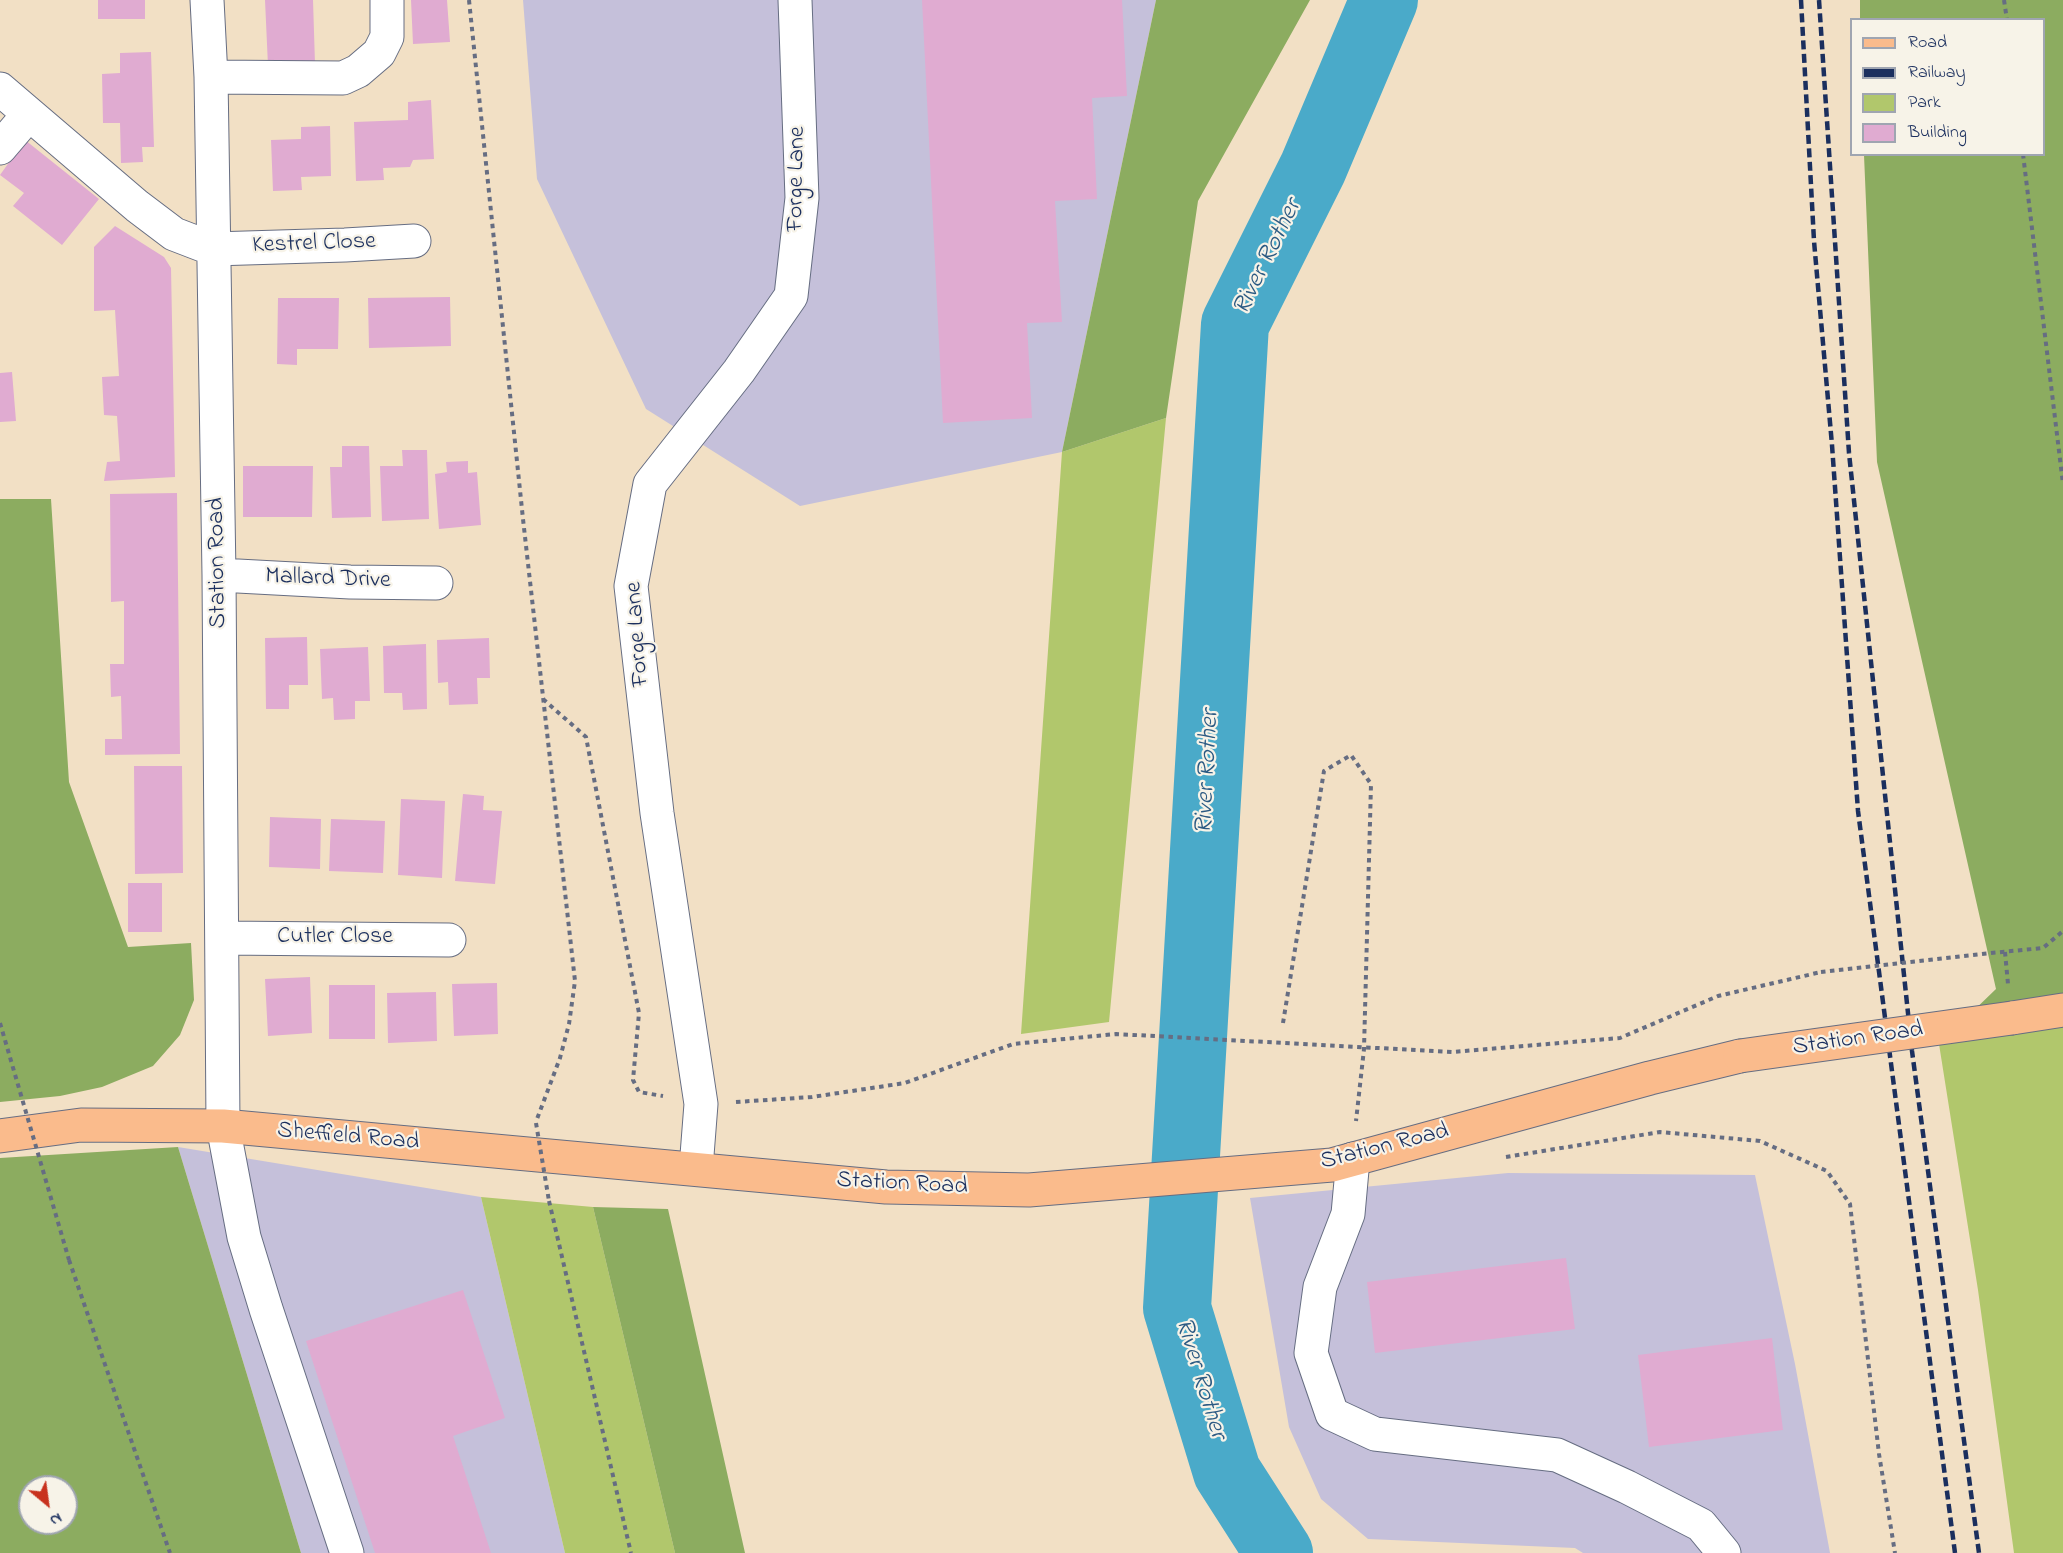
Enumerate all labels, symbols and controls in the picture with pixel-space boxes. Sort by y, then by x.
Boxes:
legend [1850,18,2045,156]
text: Road [1908,30,1947,56]
text: Railway [1908,60,1965,86]
text: Park [1908,90,1941,116]
text: Building [1908,120,1967,146]
street label: Forge Lane [783,126,813,232]
water label: River Rother [1228,195,1310,321]
street label: Kestrel Close [252,228,376,262]
street label: Station Road [203,497,235,629]
street label: Mallard Drive [265,563,391,597]
street label: Forge Lane [621,580,657,688]
water label: River Rother [1190,709,1228,835]
street label: Cutler Close [277,924,393,952]
street label: Station Road [1791,1017,1925,1063]
street label: Sheffield Road [276,1117,420,1159]
street label: Station Road [1318,1118,1452,1178]
street label: Station Road [836,1167,968,1203]
water label: River Rother [1166,1315,1232,1443]
north arrow [18,1475,78,1535]
text: N [45,1506,66,1532]

